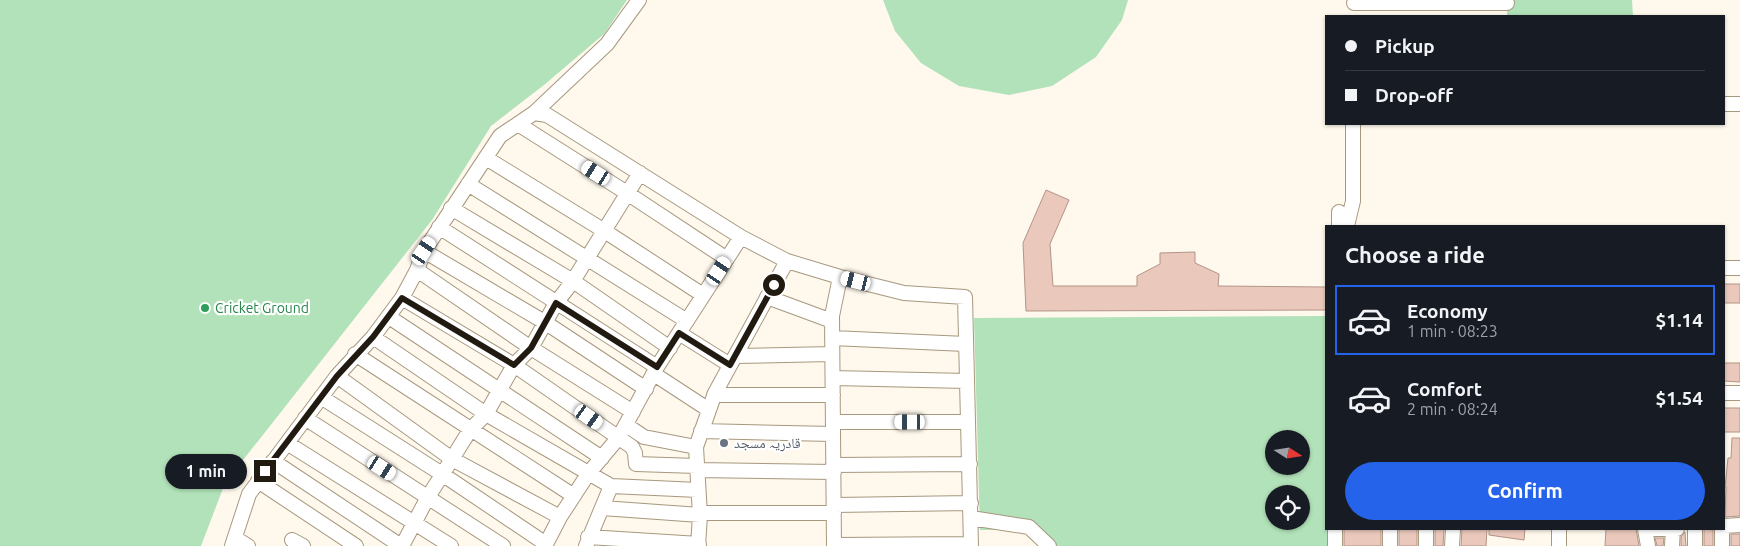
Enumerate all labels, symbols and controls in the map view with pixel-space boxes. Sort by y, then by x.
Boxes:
text: Pickup [1375,35,1435,57]
text: Drop-off [1375,84,1453,106]
car [579,159,612,187]
car [409,234,438,268]
text: Choose a ride [1345,242,1485,267]
car [704,254,733,288]
car [839,270,872,292]
route start [763,274,785,296]
icon: car [1347,298,1392,343]
place label: Cricket Ground [215,300,309,316]
text: Economy [1407,300,1488,322]
marker: Cricket Ground [199,302,211,314]
text: $1.14 [1655,309,1703,331]
text: 1 min · 08:23 [1407,322,1498,340]
icon: car [1347,376,1392,421]
text: Comfort [1407,378,1482,400]
text: $1.54 [1655,387,1703,409]
text: 2 min · 08:24 [1407,400,1498,418]
car [572,402,605,432]
car [895,415,925,430]
north arrow [1265,430,1310,475]
map controls [1265,430,1310,530]
place label: قادریہ مسجد [734,435,801,452]
marker: قادریہ مسجد [718,437,730,449]
callout: 1 min [165,454,248,488]
car [365,454,398,482]
route end [254,460,276,482]
text: 1 min [186,462,226,480]
button: Confirm [1345,462,1705,520]
button: locate [1265,485,1310,530]

